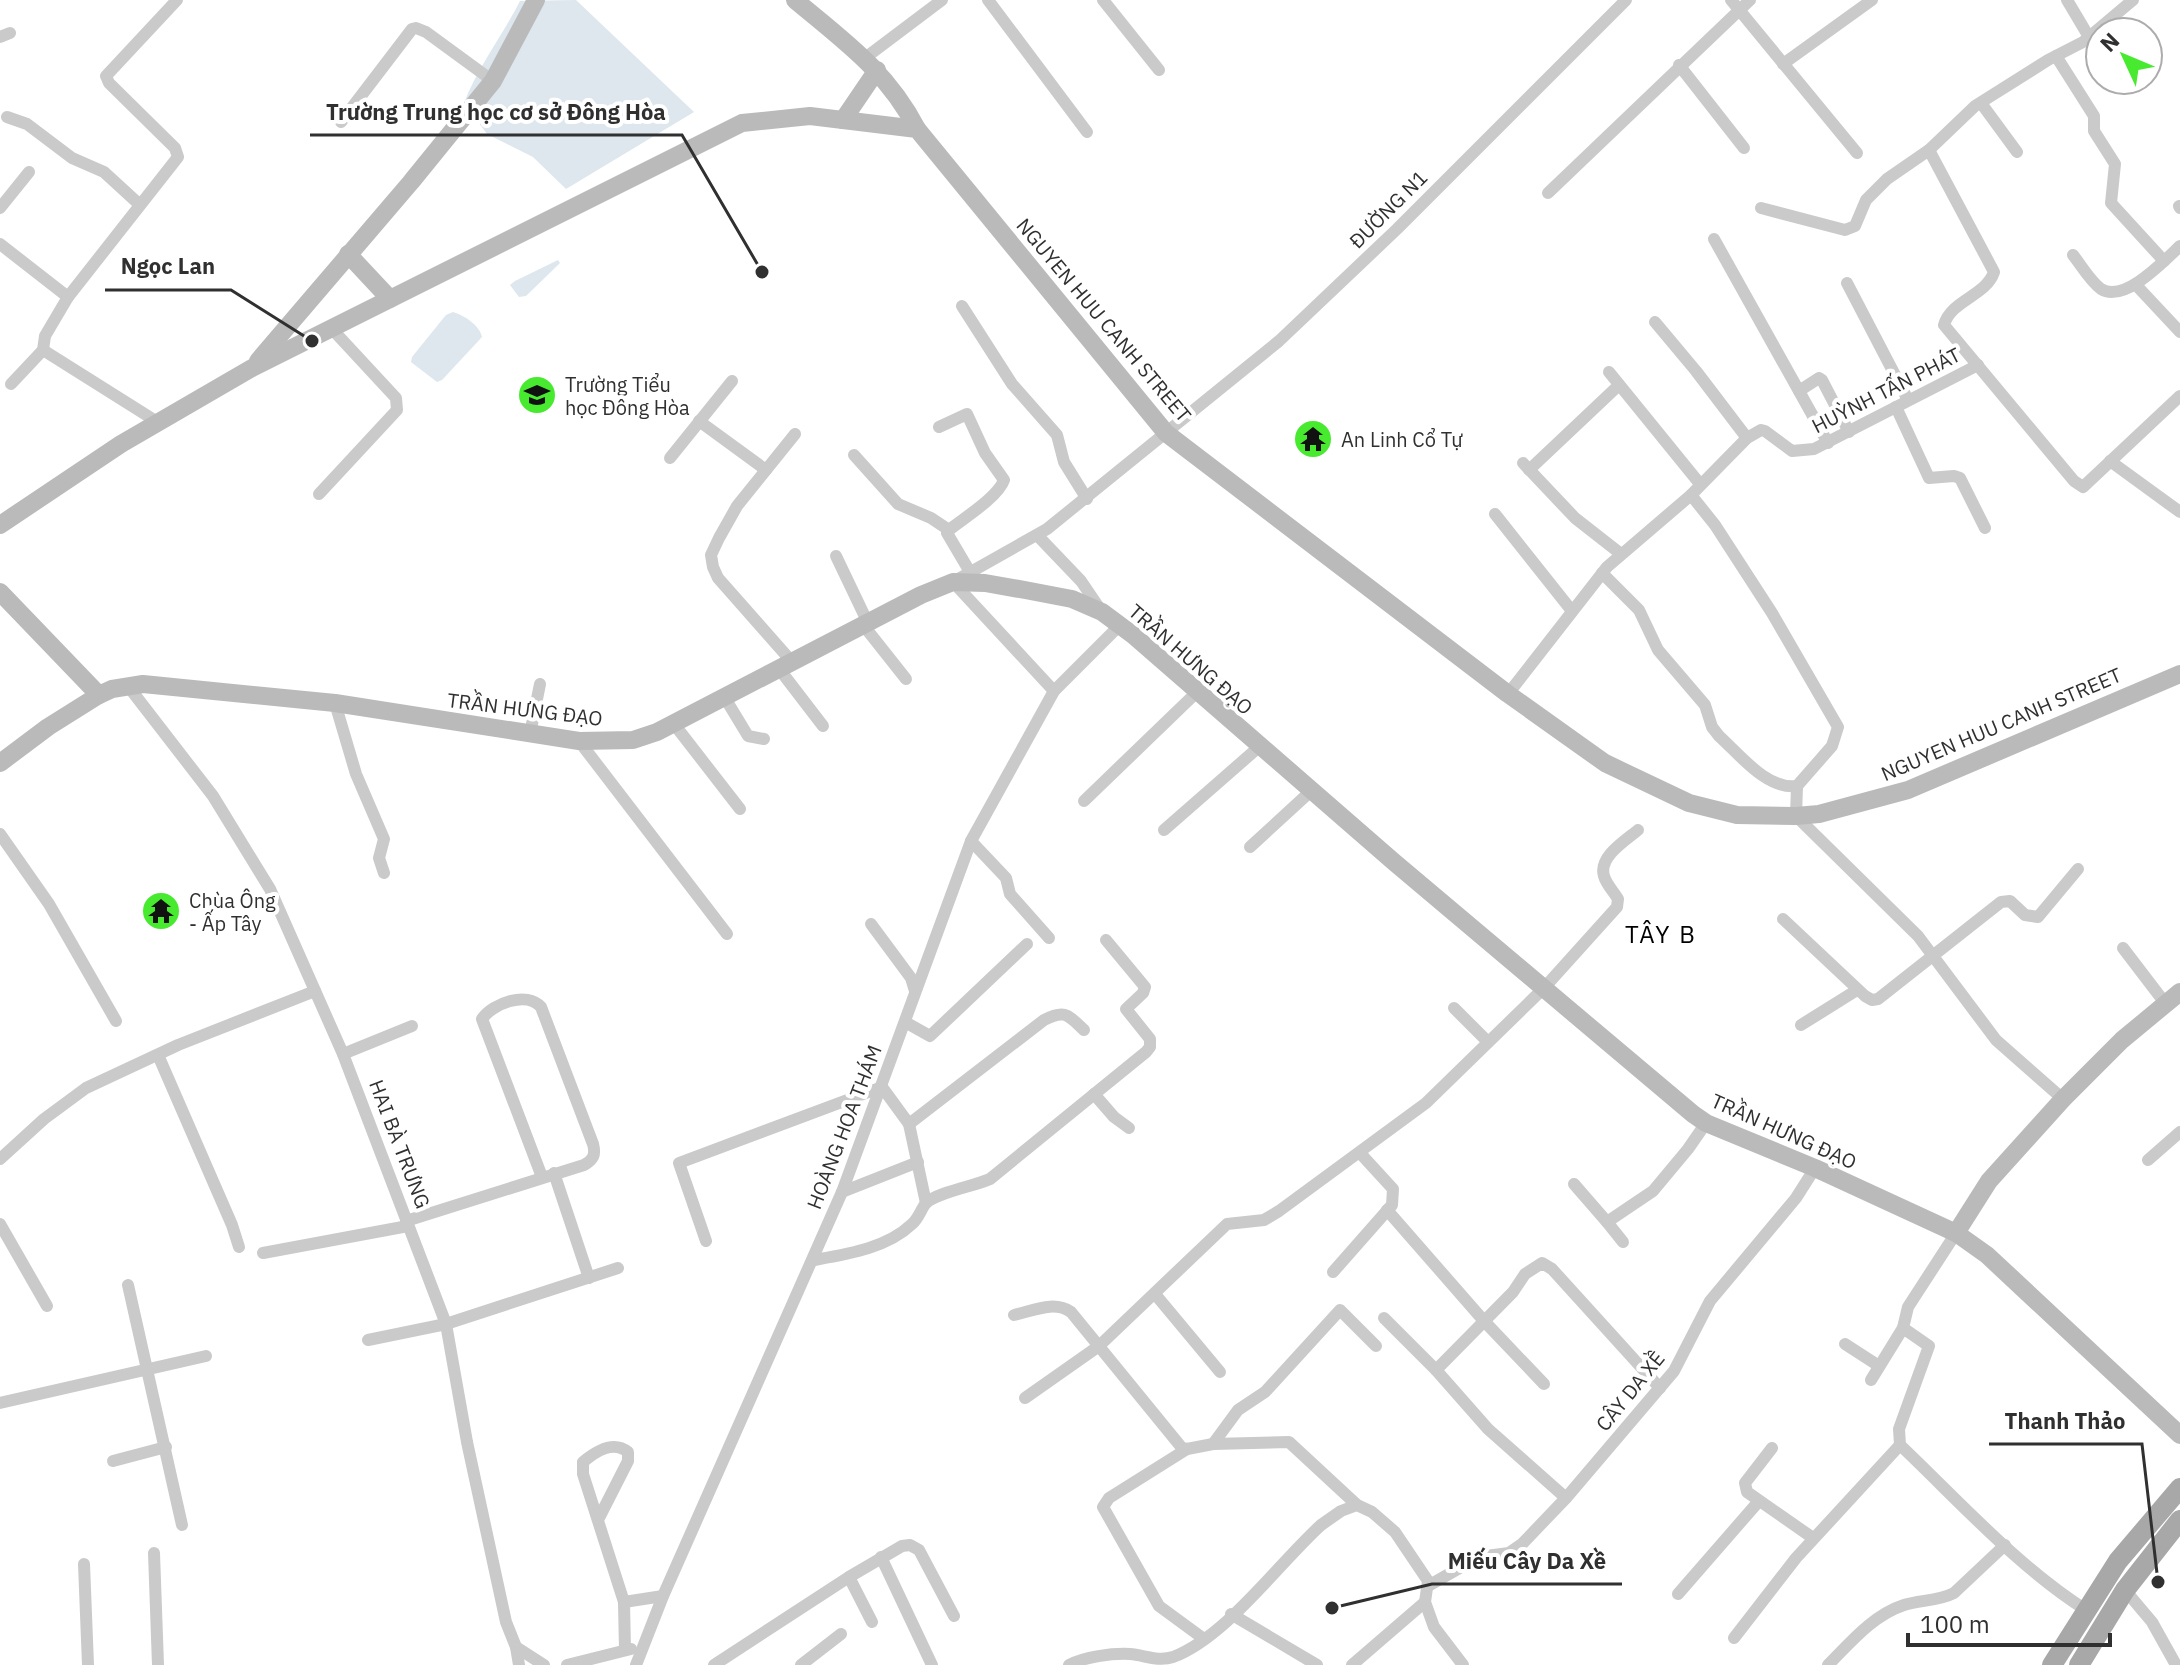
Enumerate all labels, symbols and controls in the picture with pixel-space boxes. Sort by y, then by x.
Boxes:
north arrow [2084,16,2164,96]
text: N [2093,26,2125,58]
callout: Trường Trung học cơ sở Đông Hòa [310,89,682,135]
text: Trường Trung học cơ sở Đông Hòa [326,97,666,126]
street label: ĐƯỜNG N1 [1343,164,1433,254]
street label: NGUYEN HUU CANH STREET [1011,212,1197,428]
callout: Ngọc Lan [105,244,231,290]
text: Ngọc Lan [121,251,215,280]
street label: HUỲNH TẤN PHÁT [1806,339,1965,439]
place label: Trường Tiểu học Đông Hòa [565,371,690,421]
school or university icon: Trường Tiểu học Đông Hòa [516,374,558,416]
temple icon: An Linh Cổ Tự [1292,418,1334,460]
place label: An Linh Cổ Tự [1341,426,1463,453]
street label: TRẦN HƯNG ĐẠO [1123,596,1260,720]
street label: NGUYEN HUU CANH STREET [1877,661,2125,787]
street label: TRẦN HƯNG ĐẠO [446,684,604,732]
place label: Chùa Ông - Ấp Tây [189,887,276,937]
temple icon: Chùa Ông - Ấp Tây [140,890,182,932]
district label: TÂY B [1625,918,1697,950]
street label: HOÀNG HOA THÁM [800,1041,888,1213]
street label: HAI BÀ TRƯNG [363,1076,437,1212]
street label: TRẦN HƯNG ĐẠO [1707,1085,1862,1175]
street label: CÂY DA XỀ [1588,1344,1671,1437]
callout: Thanh Thảo [1989,1398,2142,1444]
text: Thanh Thảo [2005,1406,2125,1435]
callout: Miếu Cây Da Xề [1432,1538,1622,1584]
text: Miếu Cây Da Xề [1448,1546,1606,1575]
scale bar [1908,1597,2110,1647]
text: 100 m [1920,1608,1990,1640]

